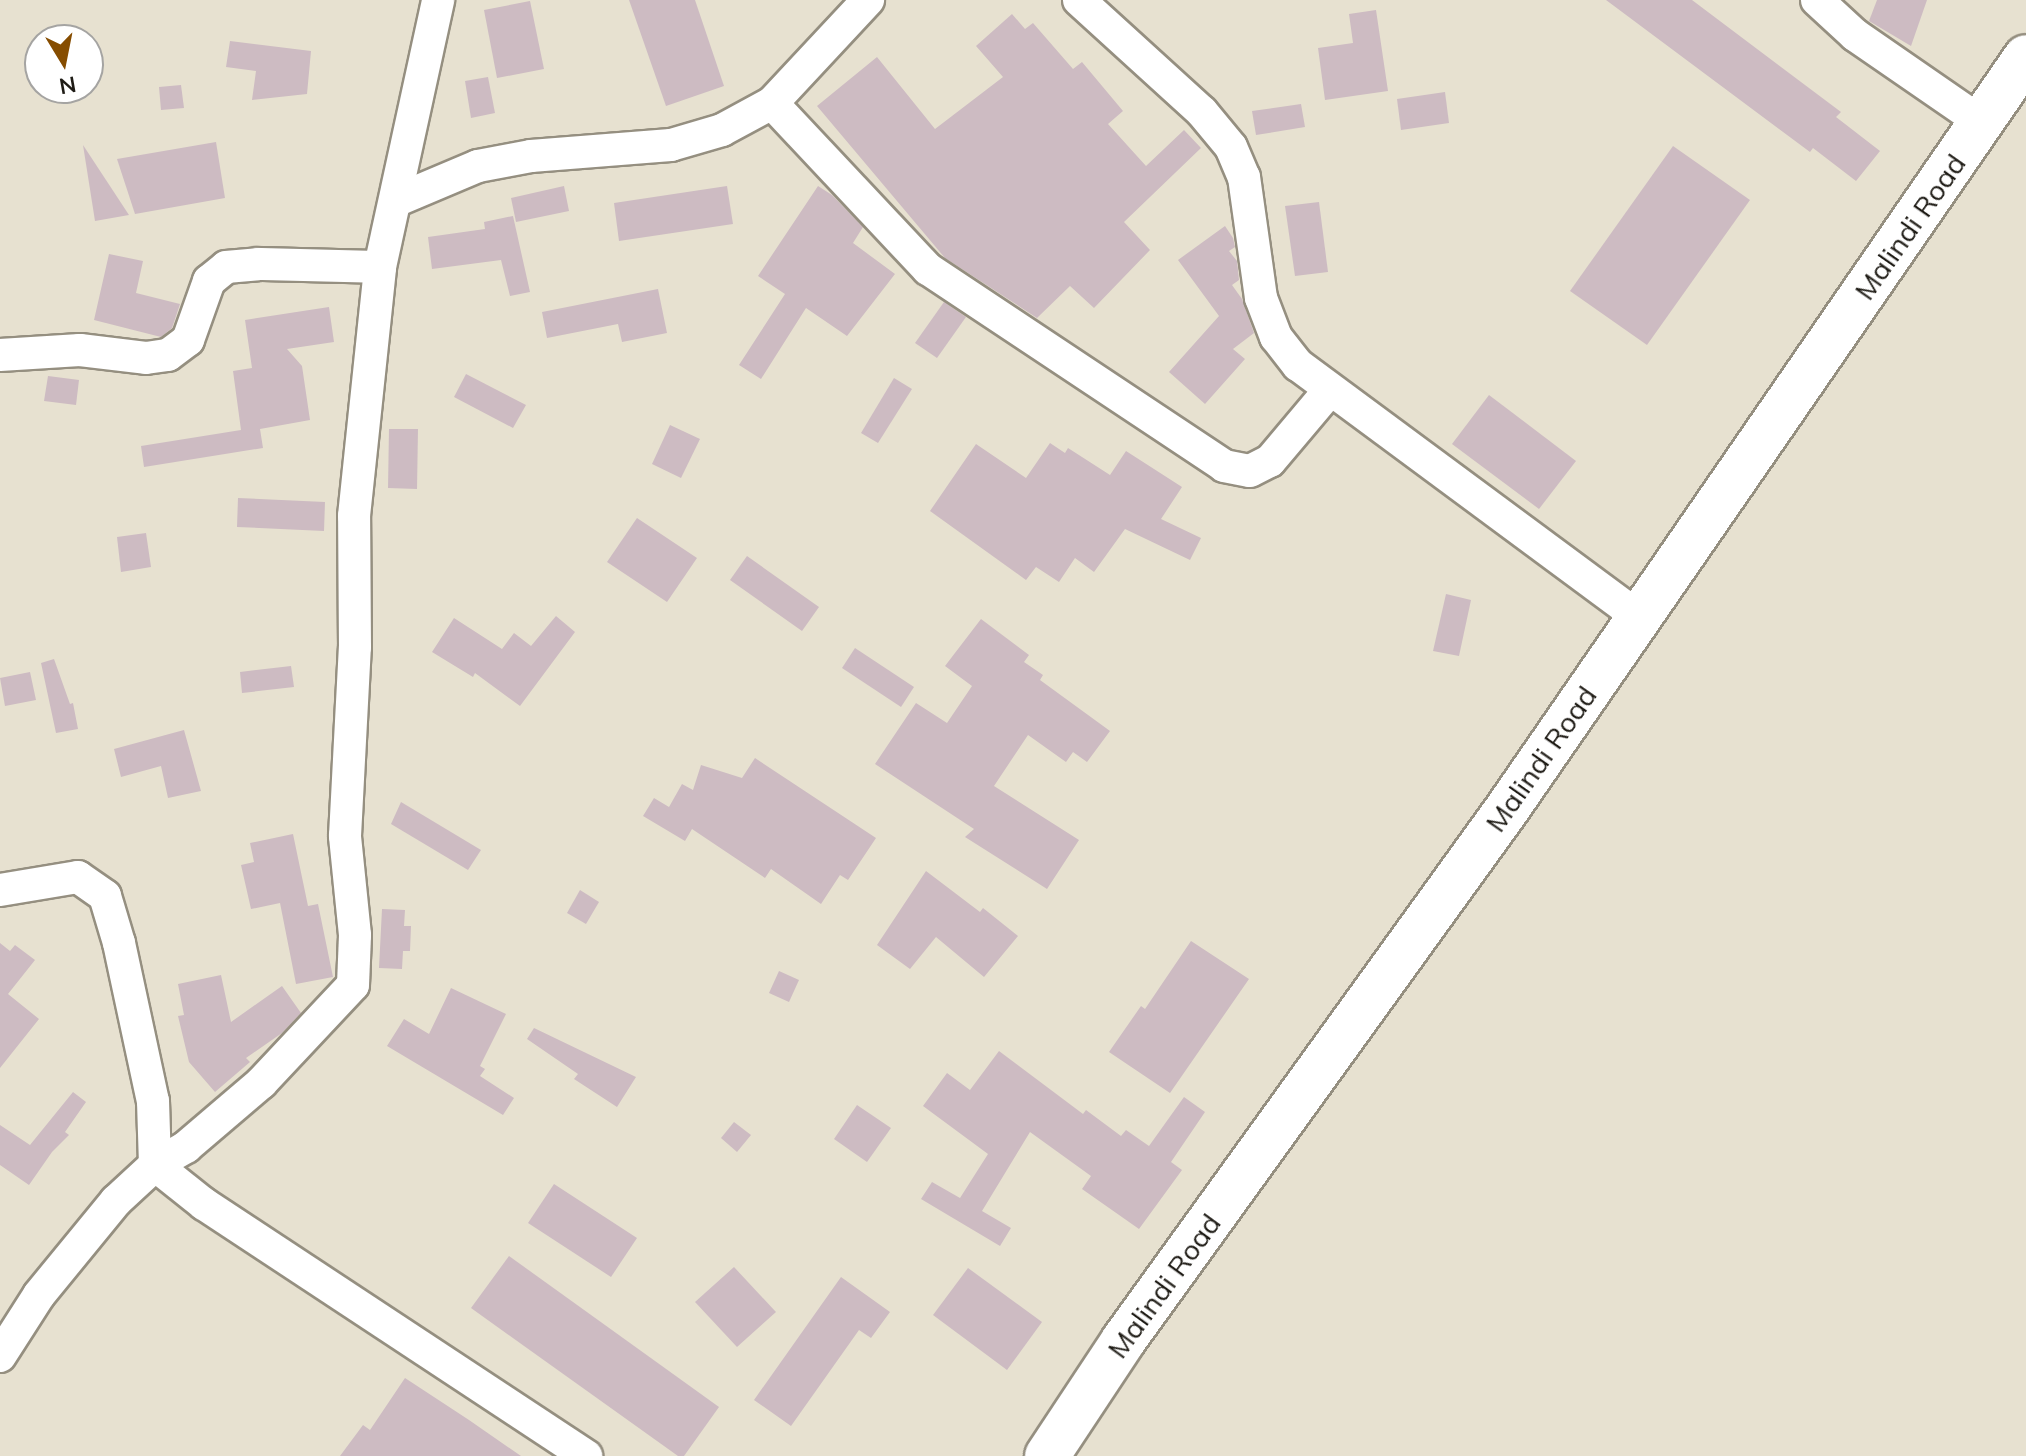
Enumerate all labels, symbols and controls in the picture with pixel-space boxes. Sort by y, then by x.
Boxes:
north arrow [24,24,104,104]
text: N [57,70,78,101]
street label: Malindi Road [1847,148,1973,306]
street label: Malindi Road [1478,680,1604,838]
street label: Malindi Road [1100,1207,1228,1365]

